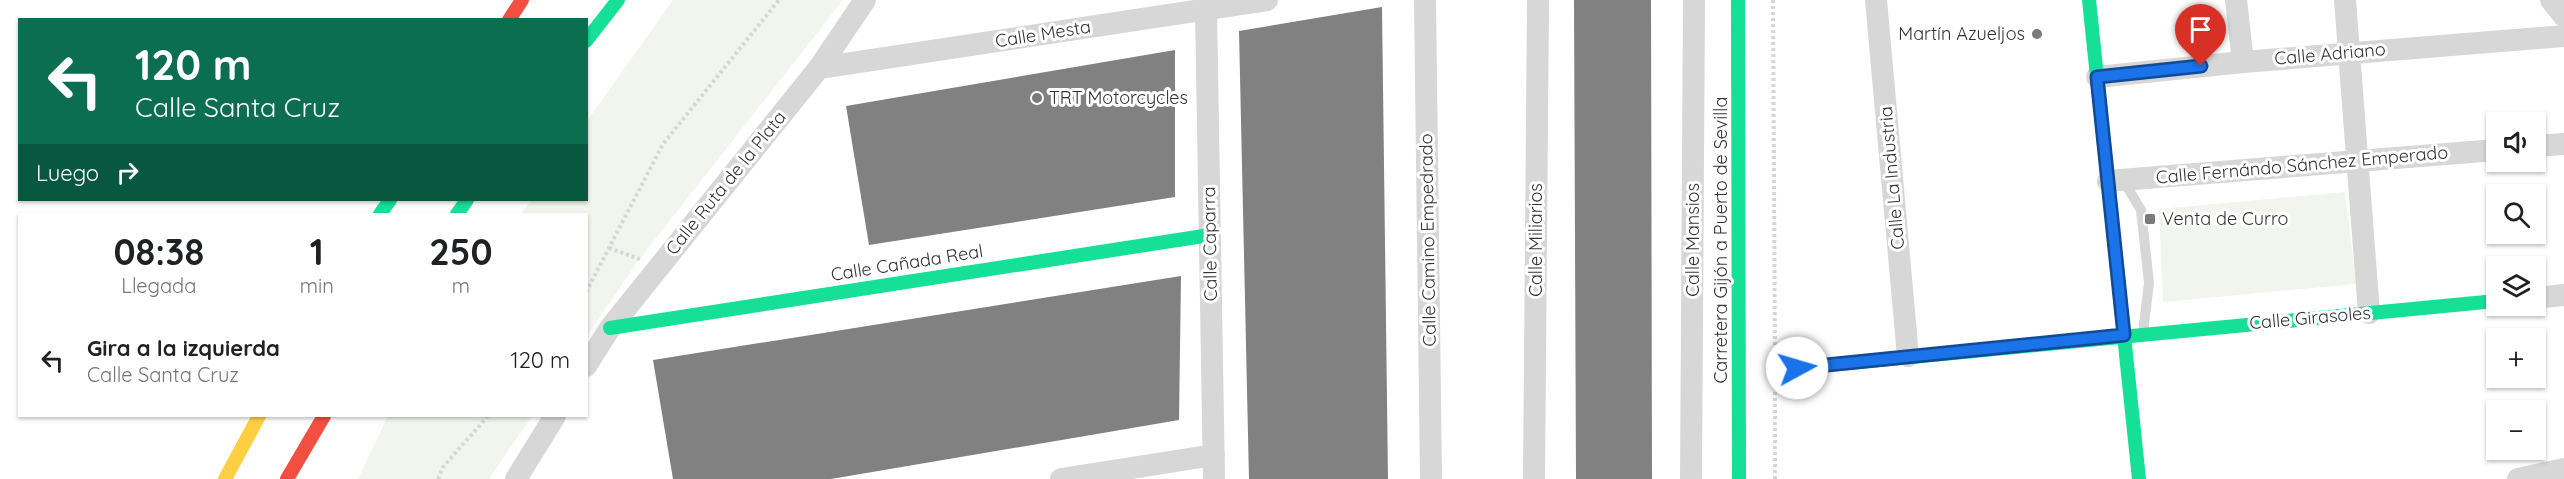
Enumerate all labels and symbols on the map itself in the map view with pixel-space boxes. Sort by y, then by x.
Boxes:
pin [2175,4,2226,66]
street label: Calle Mesta [994,15,1092,52]
place label: Martín Azueljos [1898,22,2025,45]
marker: Martín Azueljos [2030,27,2044,41]
street label: Calle Adriano [2273,37,2386,70]
place label: TRT Motorcycles [1049,86,1188,109]
marker: TRT Motorcycles [1030,91,1044,105]
street label: Carretera Gijón a Puerto de Sevilla [1709,97,1732,383]
street label: Calle La Industria [1874,105,1909,251]
street label: Calle Ruta de la Plata [660,106,791,259]
street label: Calle Camino Empedrado [1414,133,1441,347]
street label: Calle Fernándo Sánchez Emperado [2155,140,2449,189]
street label: Calle Miliarios [1524,183,1547,297]
street label: Calle Mansios [1681,183,1704,297]
street label: Calle Caparra [1197,186,1222,302]
place label: Venta de Curro [2162,207,2288,230]
marker: Venta de Curro [2143,212,2157,226]
street label: Calle Cañada Real [829,239,985,286]
street label: Calle Girasoles [2248,301,2372,334]
position arrow [1765,336,1829,400]

